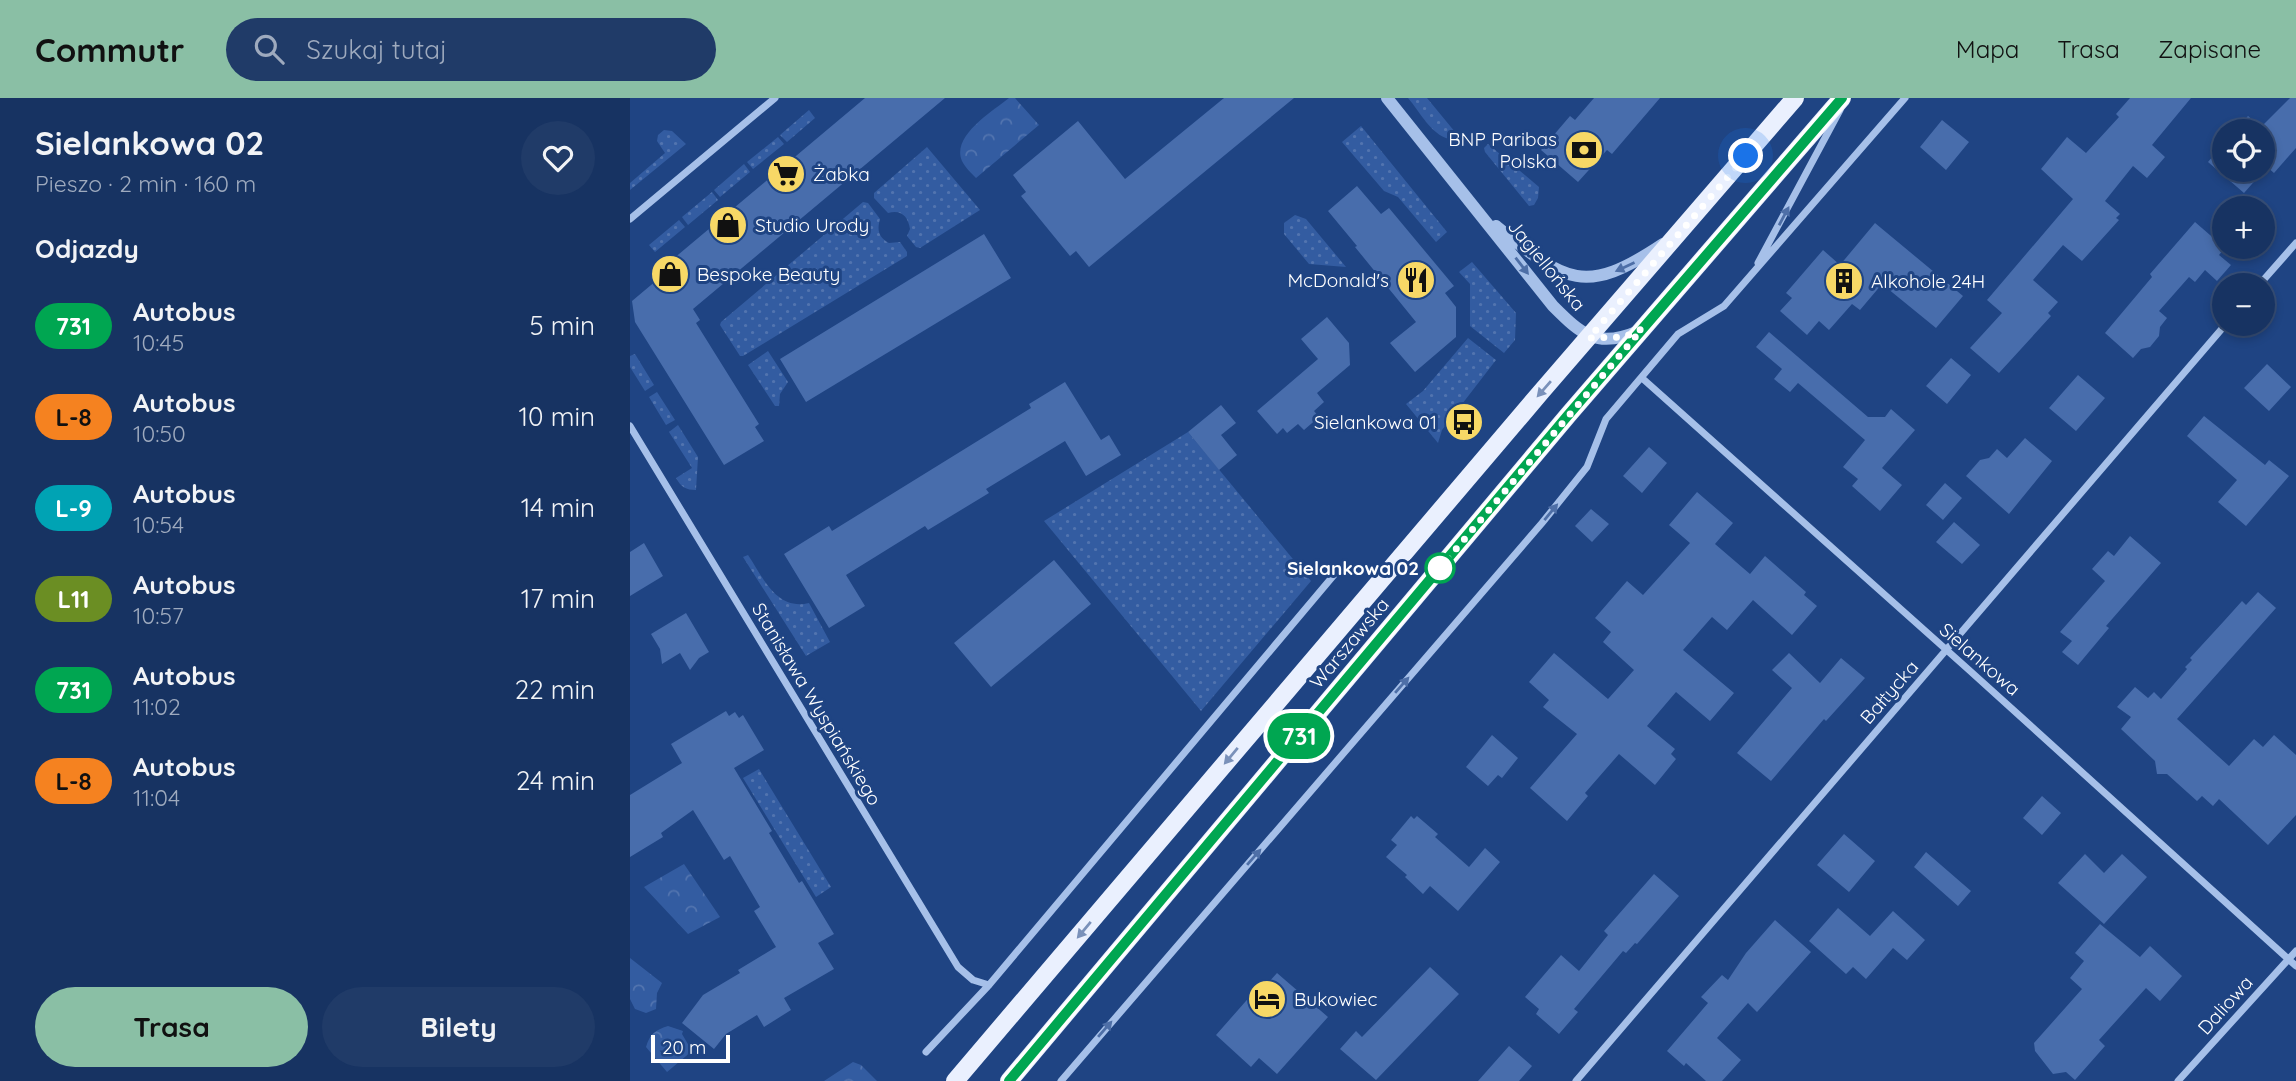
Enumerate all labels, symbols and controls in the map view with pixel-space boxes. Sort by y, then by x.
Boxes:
search box [226,18,716,81]
text: Commutr [35,29,184,70]
icon: search [250,30,288,68]
text: Szukaj tutaj [306,33,447,66]
text: Mapa [1956,34,2019,64]
text: Trasa [2057,34,2120,64]
text: Zapisane [2158,34,2261,64]
map controls [2212,119,2275,336]
button: locate [2212,119,2275,182]
button: heart [521,121,595,195]
text: Sielankowa 02 [35,122,264,163]
place label: BNP Paribas Polska [1448,127,1557,173]
bank icon: BNP Paribas Polska [1563,129,1605,171]
your location [1728,138,1763,173]
supermarket icon: Żabka [765,153,807,195]
place label: Żabka [813,162,870,186]
text: Pieszo · 2 min · 160 m [35,169,256,198]
button: + [2212,196,2275,259]
shop icon: Studio Urody [707,204,749,246]
one-way arrow [1778,206,1789,226]
place label: Studio Urody [755,213,869,237]
street label: Jagiellońska [1503,214,1591,316]
text: Odjazdy [35,232,139,265]
shop icon: Bespoke Beauty [649,253,691,295]
one-way arrow [1514,257,1528,275]
restaurant icon: McDonald's [1395,259,1437,301]
building icon: Alkohole 24H [1823,260,1865,302]
one-way arrow [1615,261,1635,273]
place label: Bespoke Beauty [697,262,840,286]
place label: McDonald's [1287,268,1389,292]
place label: Alkohole 24H [1871,269,1985,293]
button: − [2212,273,2275,336]
text: Autobus [133,295,235,328]
text: 5 min [529,309,595,342]
text: 731 [56,311,91,341]
text: 10:45 [133,328,184,357]
one-way arrow [1537,380,1552,397]
text: Autobus [133,386,235,419]
text: 10 min [519,400,595,433]
bus stop icon: Sielankowa 01 [1443,401,1485,443]
text: L-8 [55,402,92,432]
place label: Sielankowa 01 [1314,410,1437,434]
text: 10:50 [133,419,186,448]
text: Autobus [133,477,235,510]
text: 14 min [521,491,595,524]
text: L-9 [55,493,92,523]
one-way arrow [1543,504,1558,522]
text: 10:54 [133,510,184,539]
marker: Sielankowa 02 [1425,553,1455,583]
place label: Sielankowa 02 [1287,556,1419,580]
text: Autobus [133,568,235,601]
text: 17 min [521,582,595,615]
text: L11 [57,584,90,614]
street label: Warszawska [1304,593,1394,693]
street label: Stanisława Wyspiańskiego [747,598,887,810]
text: 10:57 [133,601,184,630]
street label: Sielankowa [1935,617,2025,701]
street label: Bałtycka [1855,655,1923,729]
text: Autobus [133,659,235,692]
text: 22 min [515,673,595,706]
text: 731 [56,675,91,705]
one-way arrow [1394,676,1409,693]
text: 11:02 [133,692,181,721]
line badge: 731 [1259,713,1339,759]
text: 731 [1281,721,1317,751]
one-way arrow [1224,748,1239,765]
text: Autobus [133,750,235,783]
text: 24 min [516,764,595,797]
text: L-8 [55,766,92,796]
text: 11:04 [133,783,180,812]
one-way arrow [1246,848,1262,866]
one-way arrow [1076,920,1091,938]
street label: Daliowa [2192,971,2258,1039]
hotel icon: Bukowiec [1246,978,1288,1020]
button: Trasa [35,987,308,1067]
button: Bilety [322,987,595,1067]
place label: Bukowiec [1294,987,1377,1011]
one-way arrow [1097,1021,1112,1038]
scale bar [651,1032,730,1064]
text: 20 m [662,1035,706,1059]

